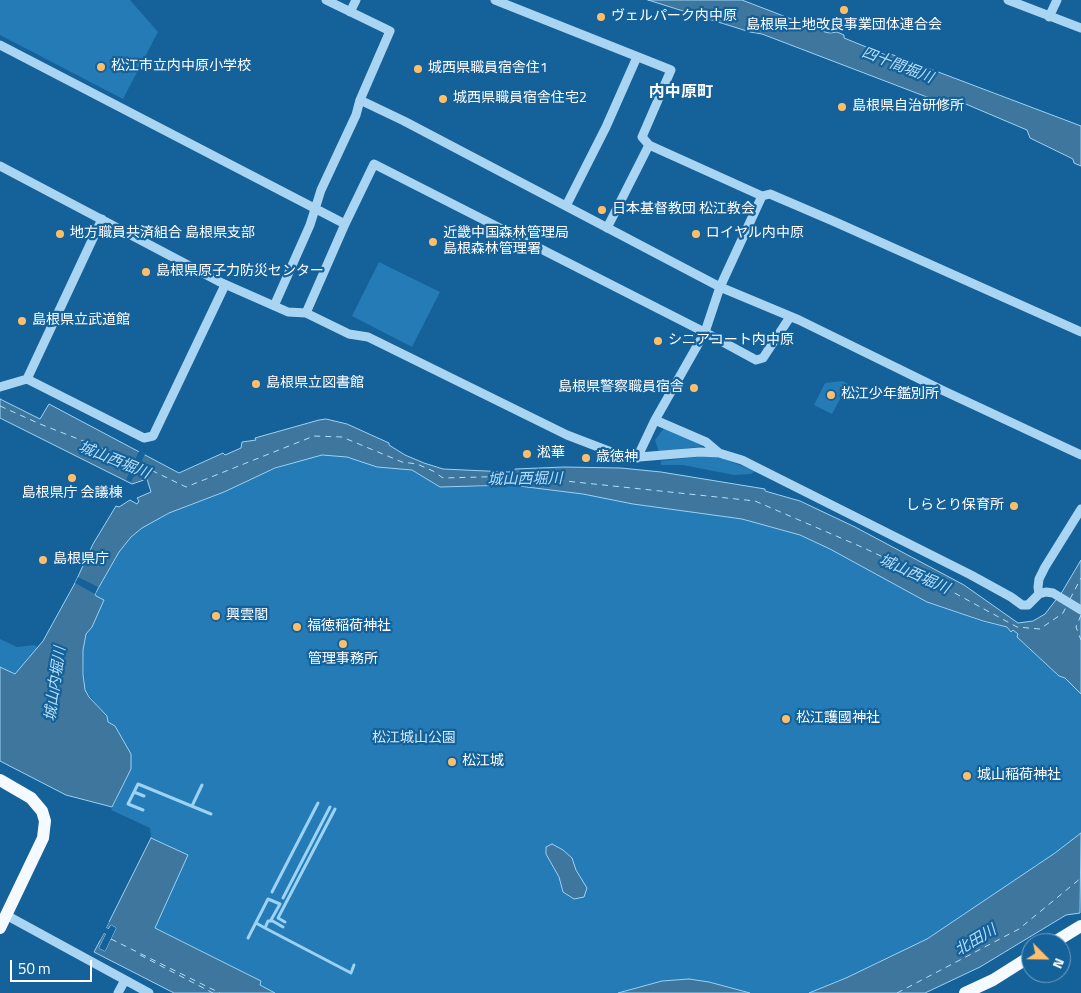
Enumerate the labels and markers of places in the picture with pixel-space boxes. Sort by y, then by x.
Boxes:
marker: 島根県土地改良事業団体連合会 [838,4,850,16]
place label: ヴェルパーク内中原 [611,9,737,25]
marker: ヴェルパーク内中原 [595,11,607,23]
place label: 島根県土地改良事業団体連合会 [746,18,942,34]
place label: 松江市立内中原小学校 [111,59,251,75]
marker: 松江市立内中原小学校 [95,61,107,73]
place label: 城西県職員宿舎住1 [428,61,548,77]
marker: 城西県職員宿舎住1 [412,63,424,75]
place label: 城西県職員宿舎住宅2 [453,91,587,107]
marker: 城西県職員宿舎住宅2 [437,93,449,105]
place label: 島根県自治研修所 [852,99,964,115]
marker: 島根県自治研修所 [836,101,848,113]
place label: 日本基督教団 松江教会 [612,202,755,218]
marker: 日本基督教団 松江教会 [596,204,608,216]
place label: 地方職員共済組合 島根県支部 [70,226,255,242]
place label: 近畿中国森林管理局 島根森林管理署 [443,226,569,258]
place label: ロイヤル内中原 [706,226,804,242]
marker: 地方職員共済組合 島根県支部 [54,228,66,240]
marker: ロイヤル内中原 [690,228,702,240]
marker: 近畿中国森林管理局 島根森林管理署 [427,236,439,248]
place label: 島根県原子力防災センター [156,264,324,280]
marker: 島根県原子力防災センター [140,266,152,278]
place label: 島根県立武道館 [32,313,130,329]
marker: 島根県立武道館 [16,315,28,327]
place label: シニアコート内中原 [668,333,794,349]
marker: シニアコート内中原 [652,335,664,347]
place label: 島根県立図書館 [266,376,364,392]
marker: 島根県立図書館 [250,378,262,390]
place label: 島根県警察職員宿舎 [558,380,684,396]
marker: 島根県警察職員宿舎 [688,382,700,394]
place label: 松江少年鑑別所 [841,387,939,403]
marker: 松江少年鑑別所 [825,389,837,401]
place label: 淞華 [537,446,565,462]
marker: 淞華 [521,448,533,460]
place label: 歳徳神 [596,450,638,466]
marker: 歳徳神 [580,452,592,464]
marker: 島根県庁 会議棟 [66,472,78,484]
place label: 島根県庁 会議棟 [21,486,123,502]
place label: しらとり保育所 [906,498,1004,514]
marker: しらとり保育所 [1008,500,1020,512]
place label: 島根県庁 [53,552,109,568]
marker: 島根県庁 [37,554,49,566]
place label: 興雲閣 [226,608,268,624]
marker: 興雲閣 [210,610,222,622]
place label: 福徳稲荷神社 [307,619,391,635]
marker: 福徳稲荷神社 [291,621,303,633]
marker: 管理事務所 [337,638,349,650]
place label: 管理事務所 [308,652,378,668]
place label: 松江護國神社 [796,711,880,727]
marker: 松江護國神社 [780,713,792,725]
place label: 松江城 [462,754,504,770]
marker: 松江城 [446,756,458,768]
place label: 城山稲荷神社 [977,768,1061,784]
marker: 城山稲荷神社 [961,770,973,782]

